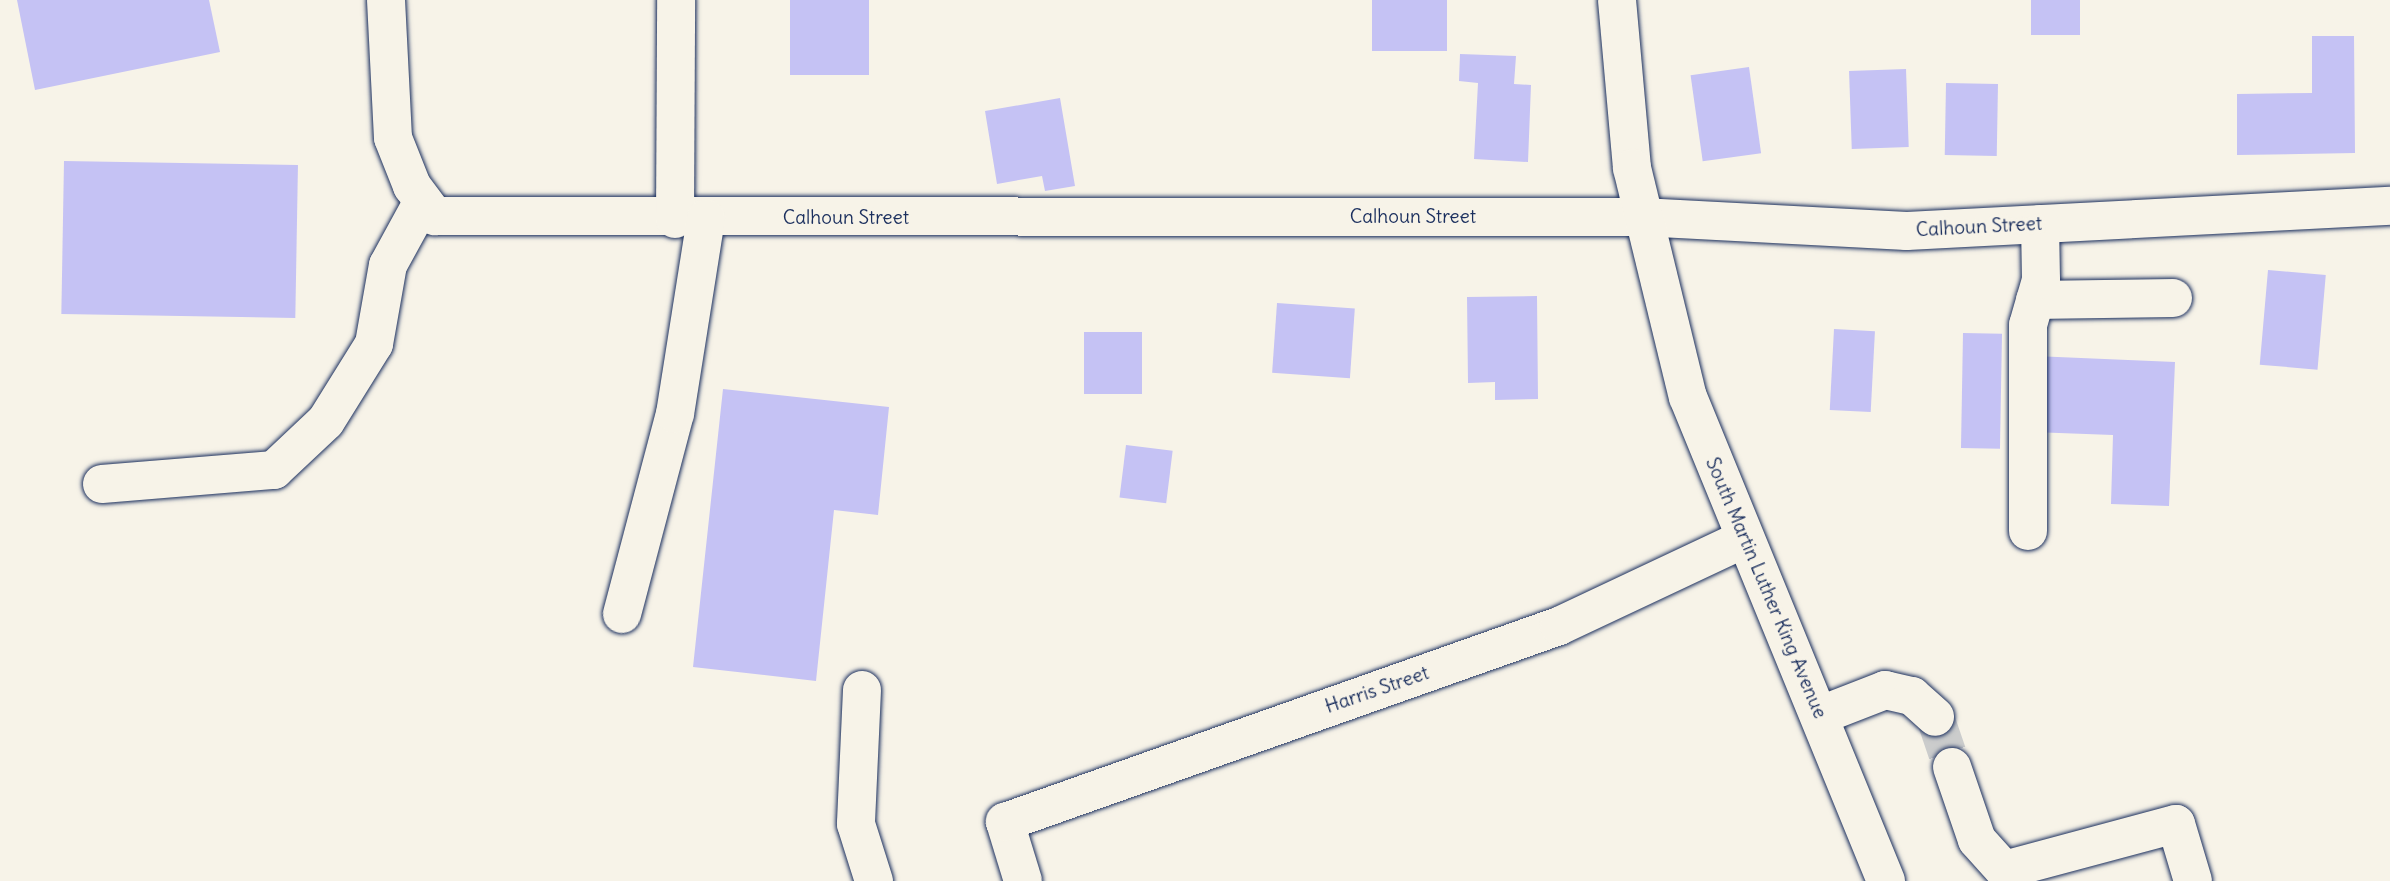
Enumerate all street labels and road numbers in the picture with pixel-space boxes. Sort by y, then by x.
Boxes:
street label: Calhoun Street [1350,206,1476,228]
street label: Calhoun Street [783,207,909,229]
street label: Calhoun Street [1915,212,2043,242]
street label: South Martin Luther King Avenue [1701,454,1831,722]
street label: Harris Street [1322,662,1432,718]

